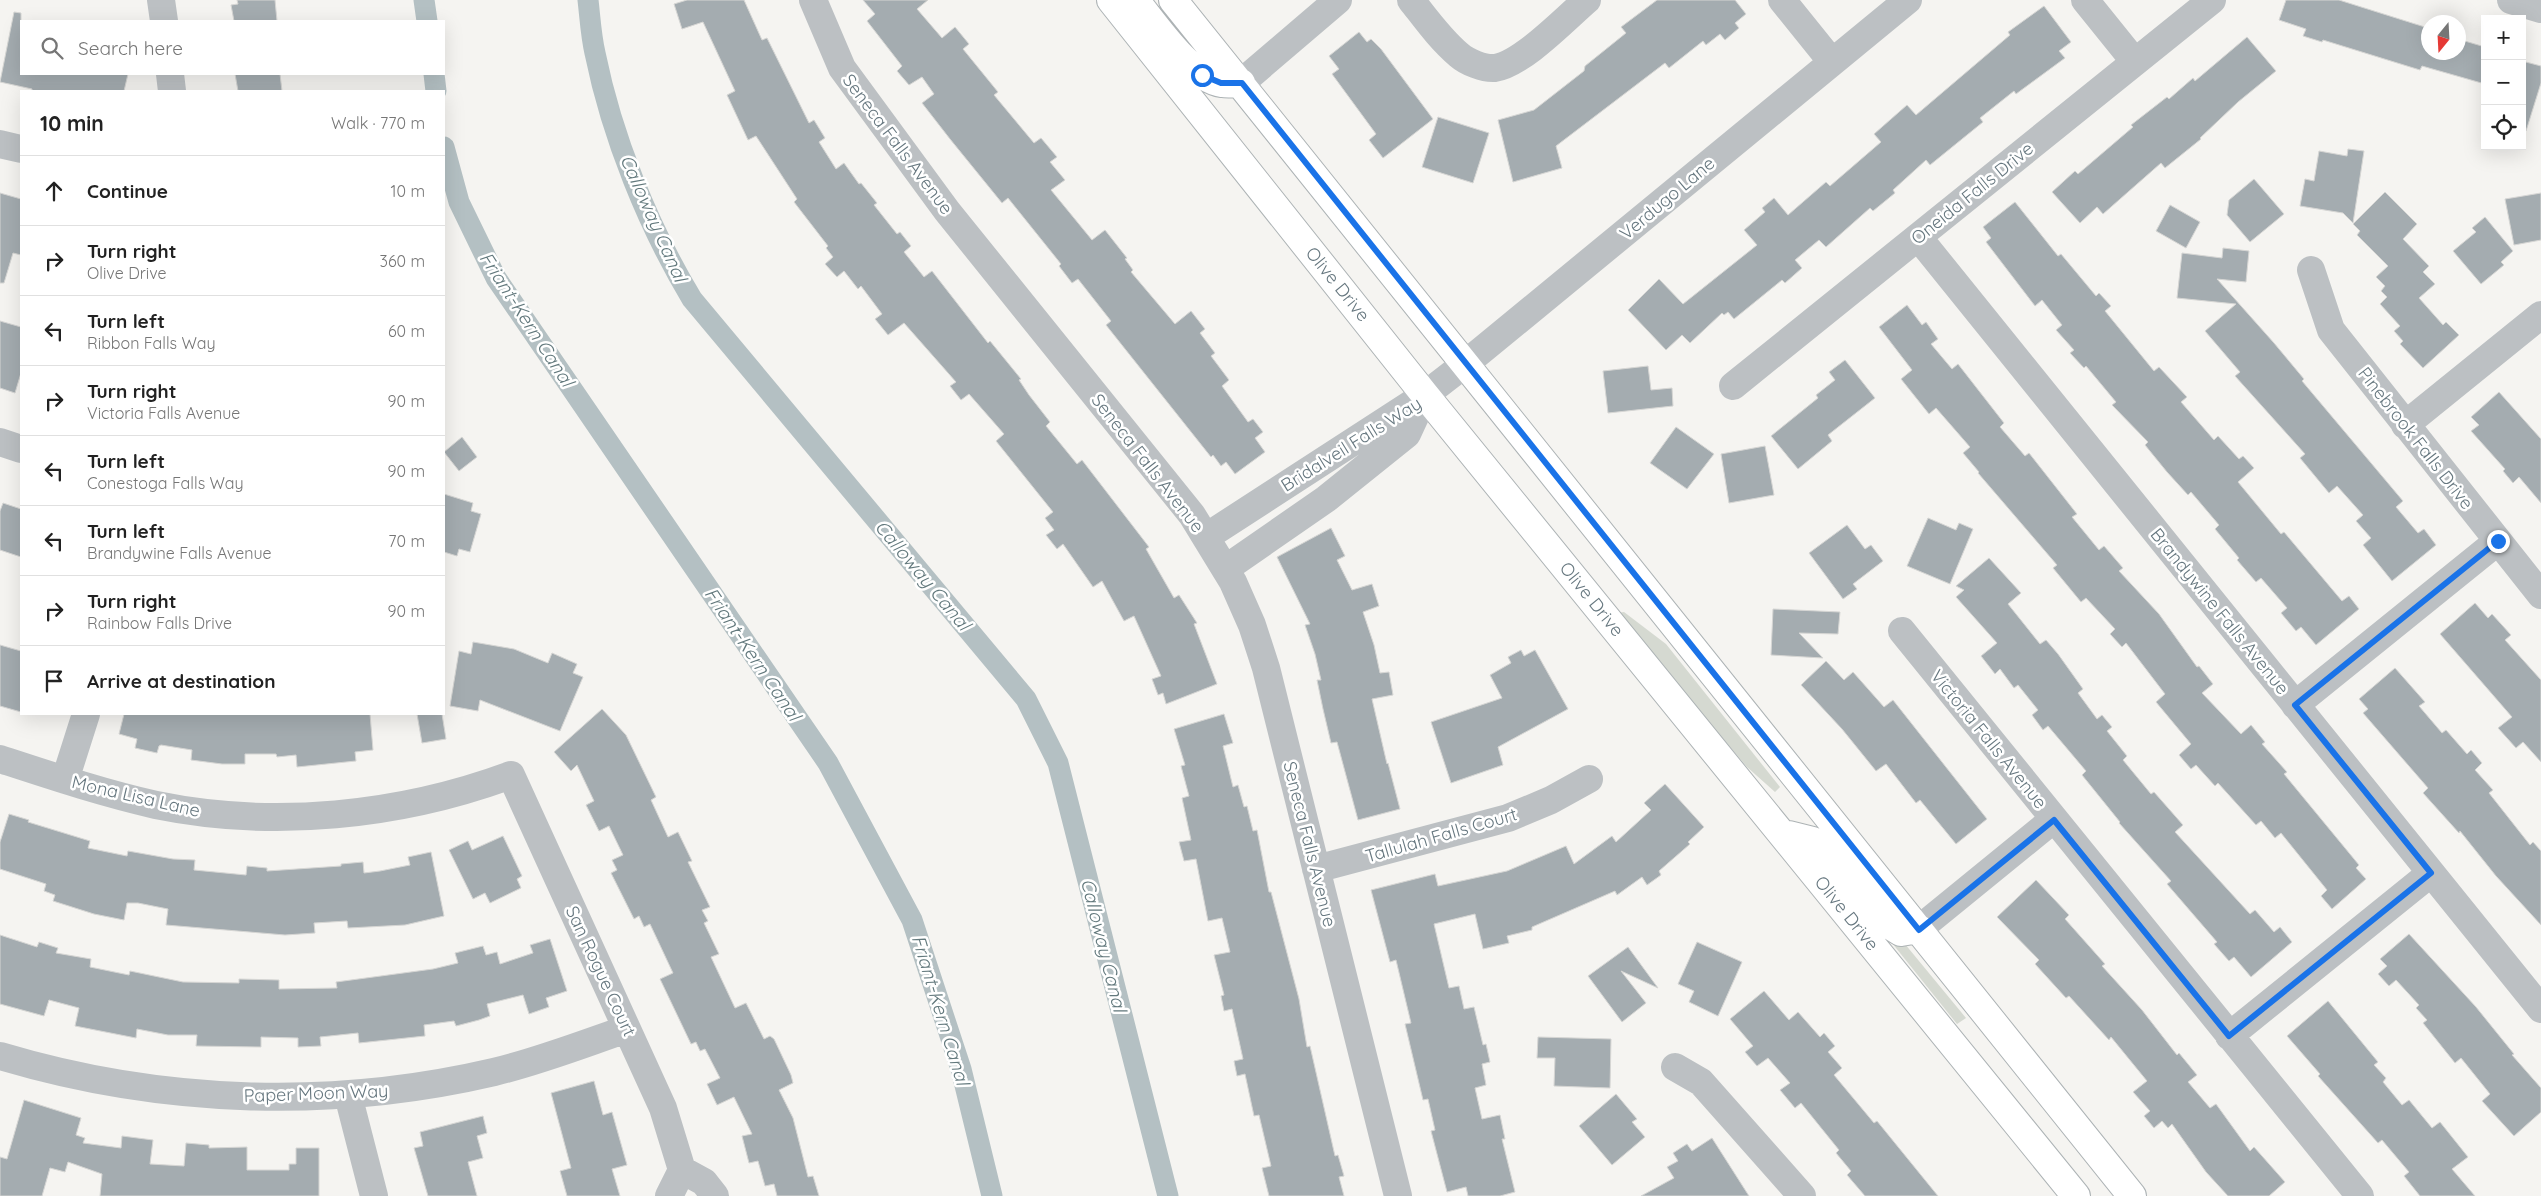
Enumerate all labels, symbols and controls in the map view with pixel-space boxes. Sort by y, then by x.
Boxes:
north arrow [2421,15,2466,60]
map controls [2481,15,2526,150]
button: + [2481,15,2526,60]
search box [20,20,445,75]
icon: search [38,34,66,62]
text: Search here [78,36,183,60]
button: − [2481,60,2526,105]
route start [1191,64,1214,87]
street label: Seneca Falls Avenue [838,69,958,219]
button: locate [2481,105,2526,150]
text: 10 min [40,110,104,136]
text: Walk · 770 m [331,113,425,133]
street label: Oneida Falls Drive [1906,137,2038,249]
water label: Calloway Canal [615,151,694,288]
street label: Verdugo Lane [1615,152,1719,244]
icon: ahead [40,177,68,205]
text: Continue [87,179,168,203]
text: 10 m [391,181,425,201]
text: Turn right [87,239,176,263]
street label: Olive Drive [1301,242,1375,326]
icon: right [40,247,68,275]
water label: Friant-Kern Canal [475,247,581,393]
text: 360 m [380,251,425,271]
text: Olive Drive [87,263,167,283]
text: Turn left [87,309,165,333]
icon: left [40,317,68,345]
text: 60 m [388,321,425,341]
text: Ribbon Falls Way [87,333,216,353]
street label: Pinebrook Falls Drive [2353,362,2479,514]
text: Turn right [87,379,176,403]
icon: right [40,387,68,415]
street label: Seneca Falls Avenue [1087,389,1209,537]
text: 90 m [388,391,425,411]
street label: Bridalveil Falls Way [1277,392,1425,496]
text: Victoria Falls Avenue [87,403,240,423]
text: Turn left [87,449,165,473]
icon: left [40,457,68,485]
text: 90 m [388,461,425,481]
text: Conestoga Falls Way [87,473,244,493]
water label: Calloway Canal [870,515,978,637]
text: Turn left [87,519,165,543]
street label: Brandywine Falls Avenue [2146,523,2294,699]
icon: left [40,527,68,555]
route end [2487,530,2510,553]
text: 70 m [388,531,425,551]
text: Brandywine Falls Avenue [87,543,272,563]
street label: Olive Drive [1555,557,1629,641]
water label: Friant-Kern Canal [700,583,808,727]
text: Turn right [87,589,176,613]
icon: right [40,597,68,625]
text: 90 m [388,601,425,621]
text: Rainbow Falls Drive [87,613,232,633]
street label: Victoria Falls Avenue [1926,665,2052,813]
icon: arrive [40,667,68,695]
text: Arrive at destination [87,669,276,693]
street label: Seneca Falls Avenue [1278,759,1342,929]
street label: Mona Lisa Lane [70,770,202,822]
street label: Tallulah Falls Court [1362,802,1520,868]
street label: Olive Drive [1810,871,1884,955]
water label: Calloway Canal [1076,876,1133,1017]
street label: San Rogue Court [561,902,641,1040]
water label: Friant-Kern Canal [907,932,976,1090]
street label: Paper Moon Way [243,1079,389,1107]

